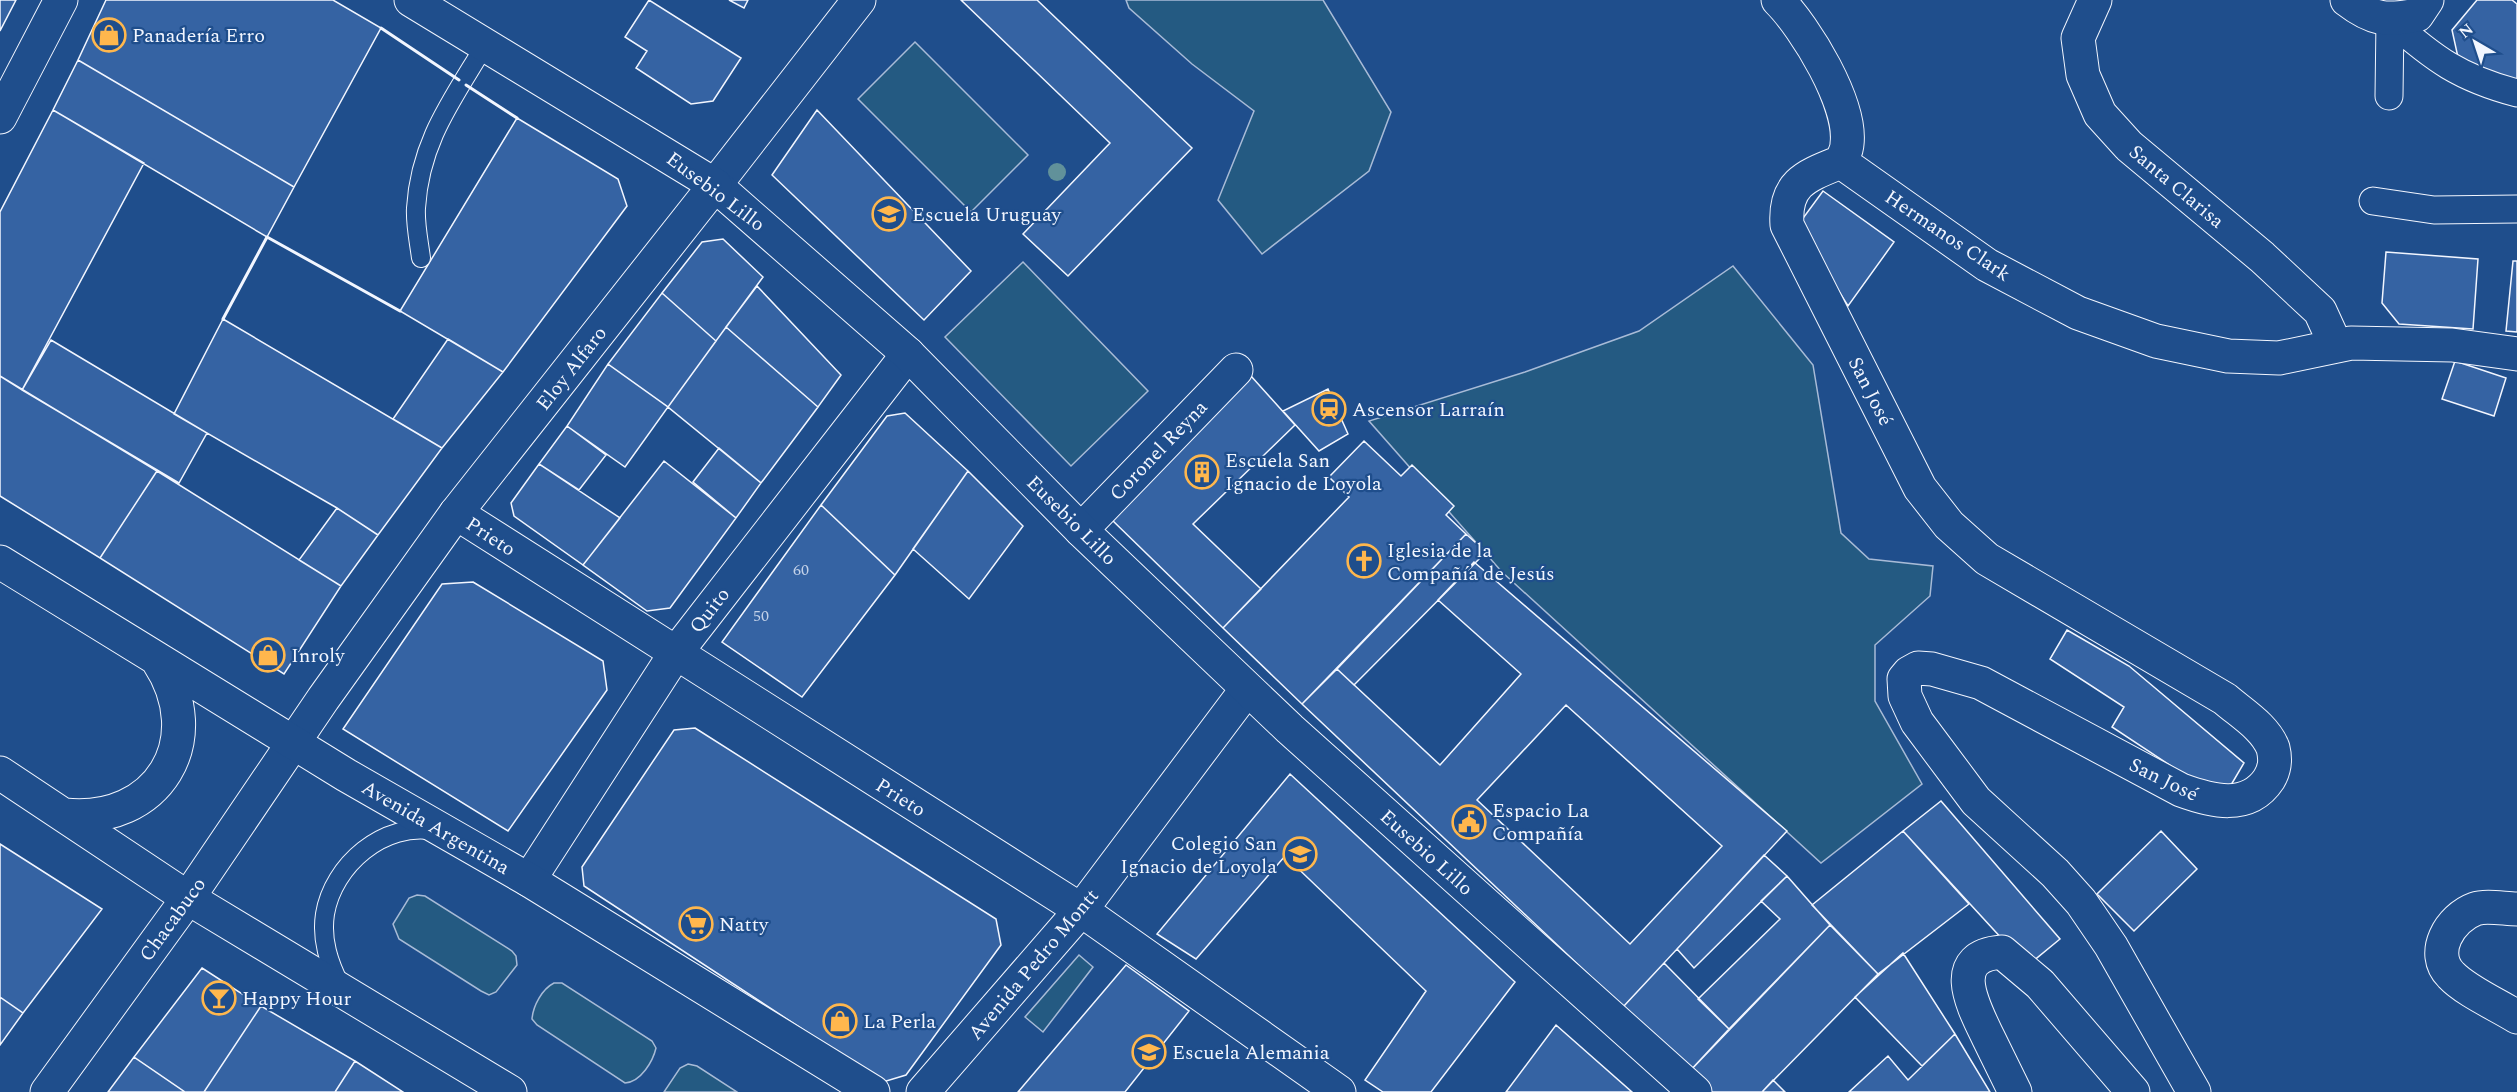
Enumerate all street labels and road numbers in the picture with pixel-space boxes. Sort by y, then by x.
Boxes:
street label: Santa Clarisa [2122,138,2231,236]
street label: Eusebio Lillo [660,145,771,239]
street label: Hermanos Clark [1879,183,2016,289]
street label: Eloy Alfaro [529,320,615,417]
street label: San José [1840,352,1900,431]
street label: Coronel Reyna [1103,393,1215,508]
street label: Eusebio Lillo [1019,469,1123,573]
street label: Prieto [460,509,521,564]
street label: Quito [682,581,737,640]
street label: San José [2124,750,2204,810]
street label: Prieto [869,771,931,825]
street label: Avenida Argentina [356,773,515,883]
street label: Eusebio Lillo [1373,802,1480,903]
street label: Chacabuco [132,871,214,968]
street label: Avenida Pedro Montt [961,882,1106,1047]

